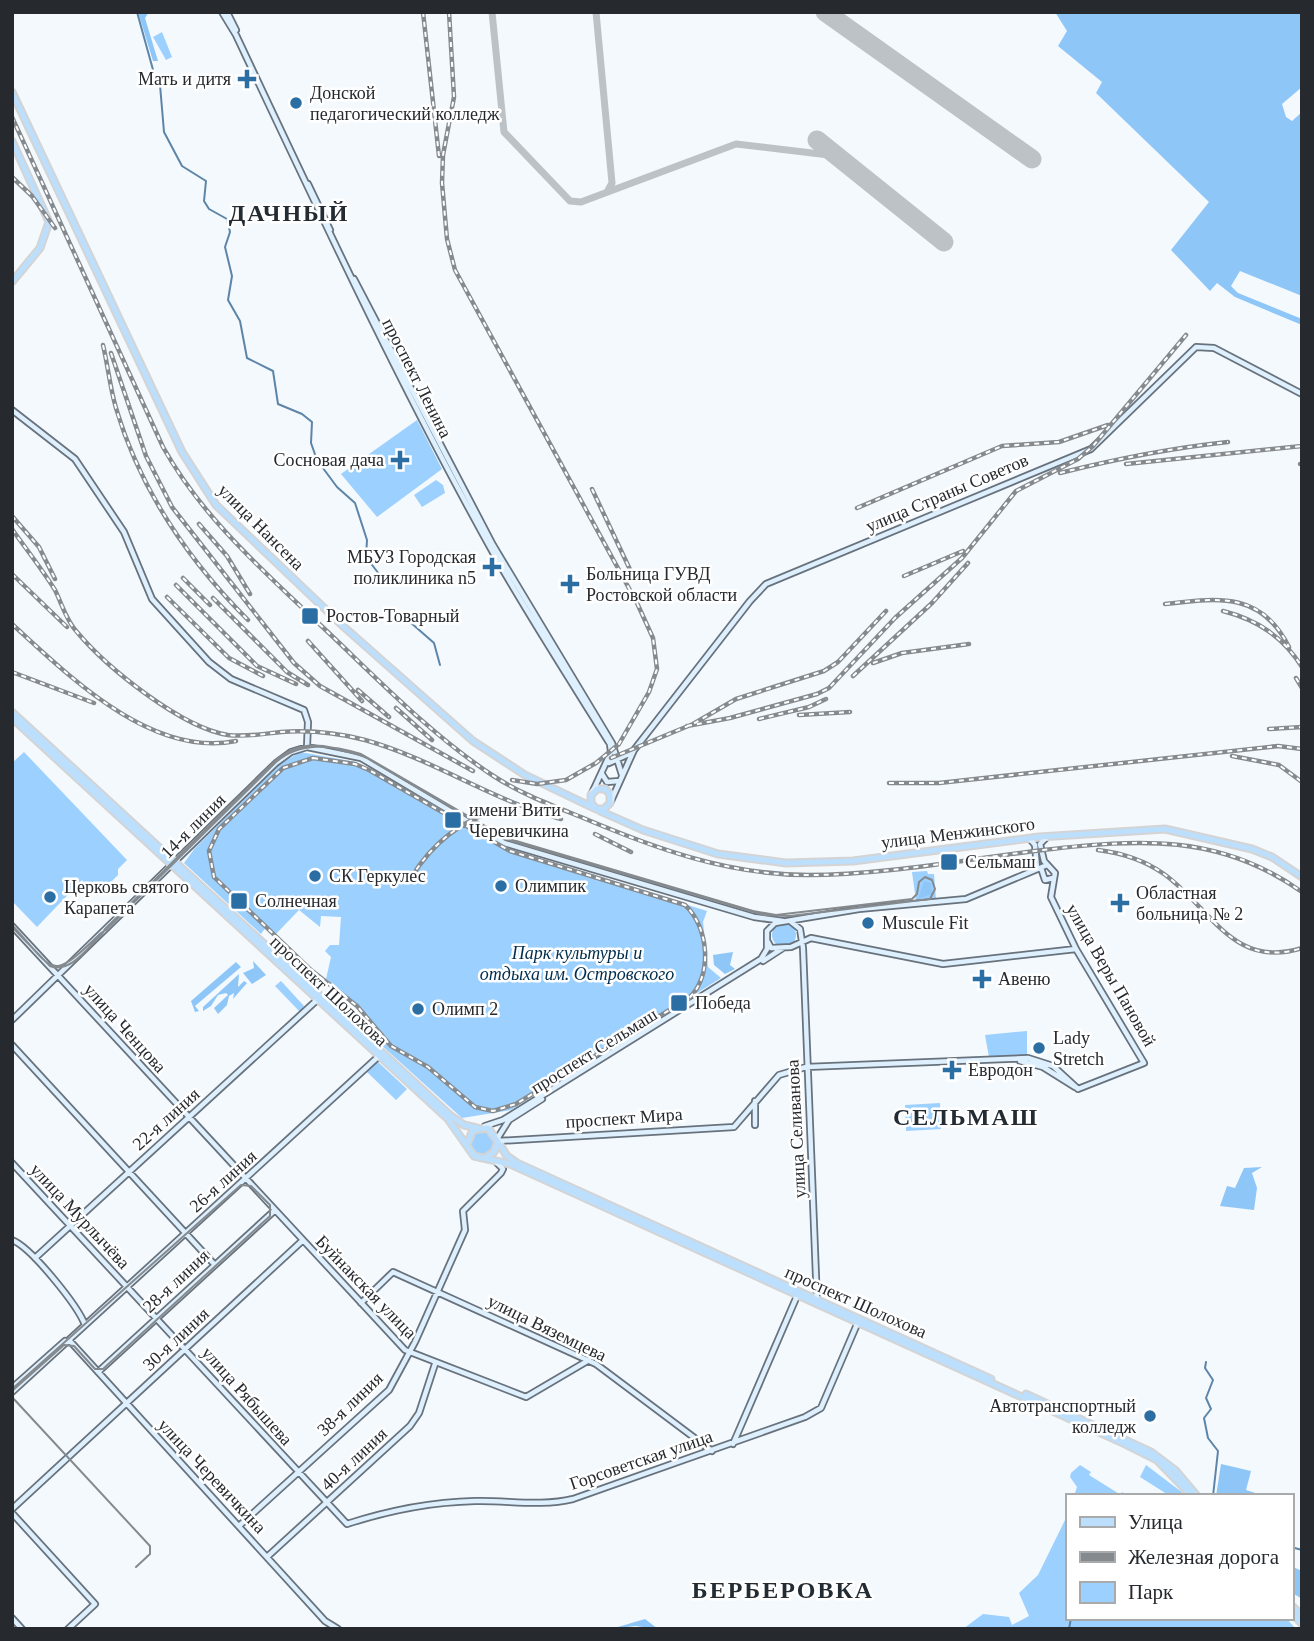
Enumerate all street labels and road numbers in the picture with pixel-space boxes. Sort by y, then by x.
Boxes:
street label: проспект Ленина [378,315,456,441]
street label: улица Страны Советов [863,450,1031,536]
street label: улица Нансена [214,480,308,574]
street label: 14-я линия [157,790,229,862]
street label: улица Менжинского [880,814,1036,852]
street label: улица Веры Пановой [1062,900,1160,1050]
street label: проспект Шолохова [266,932,392,1050]
street label: улица Ченцова [80,979,170,1077]
street label: проспект Сельмаш [527,1004,661,1098]
street label: улица Селиванова [782,1059,810,1199]
street label: 22-я линия [128,1084,204,1154]
street label: проспект Мира [565,1104,683,1132]
street label: 26-я линия [185,1146,261,1216]
street label: улица Мурлычёва [26,1159,134,1273]
street label: Буйнакская улица [312,1231,420,1343]
street label: 28-я линия [139,1245,213,1317]
street label: проспект Шолохова [782,1262,930,1342]
street label: улица Вяземцева [484,1291,610,1365]
street label: 30-я линия [139,1303,213,1375]
street label: улица Рябышева [197,1343,297,1449]
street label: 38-я линия [313,1368,387,1440]
street label: улица Черевичкина [154,1415,270,1537]
street label: 40-я линия [317,1423,391,1495]
street label: Горсоветская улица [567,1426,715,1494]

